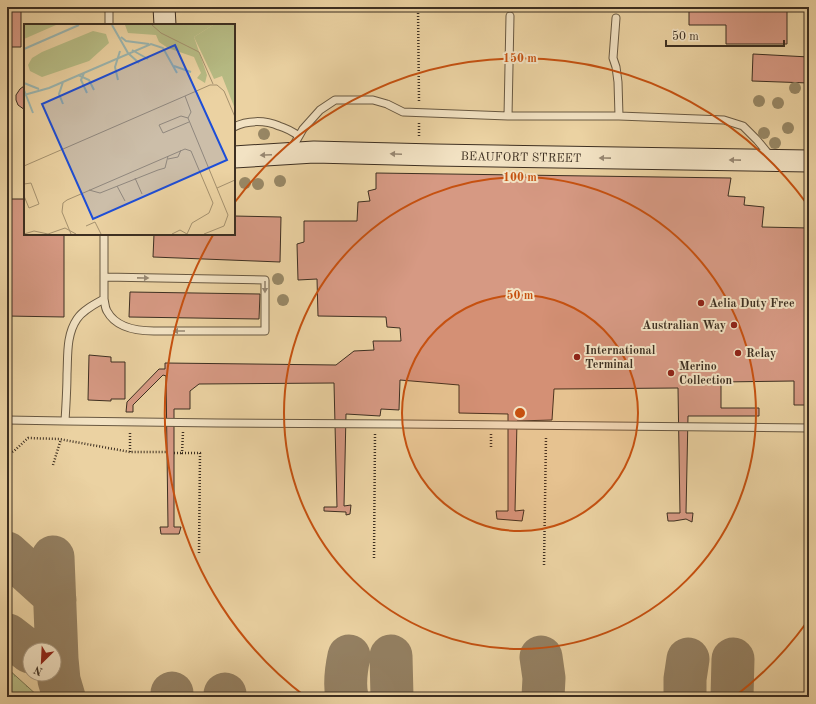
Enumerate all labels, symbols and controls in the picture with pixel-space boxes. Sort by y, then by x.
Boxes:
scale bar [666,22,784,48]
inset map [24,24,235,235]
text: 50 m [672,30,699,43]
text: 150 m [503,52,537,65]
one-way arrow [390,151,402,158]
street label: BEAUFORT STREET [460,151,582,165]
one-way arrow [259,152,272,158]
one-way arrow [598,155,611,161]
one-way arrow [728,157,741,163]
text: 100 m [503,172,537,184]
one-way arrow [137,275,150,281]
one-way arrow [262,281,268,294]
text: 50 m [507,289,534,302]
marker: Aelia Duty Free [696,298,706,308]
place label: Aelia Duty Free [709,298,795,310]
place label: Australian Way [642,320,726,332]
marker: Australian Way [729,320,739,330]
one-way arrow [172,328,185,334]
place label: International Terminal [585,345,656,371]
marker: Relay [733,348,743,358]
place label: Relay [746,348,776,360]
marker: International Terminal [572,352,582,362]
place label: Merino Collection [679,361,733,387]
marker: Merino Collection [666,368,676,378]
centre of rings [513,406,527,420]
north arrow [22,642,62,682]
text: N [32,663,45,676]

